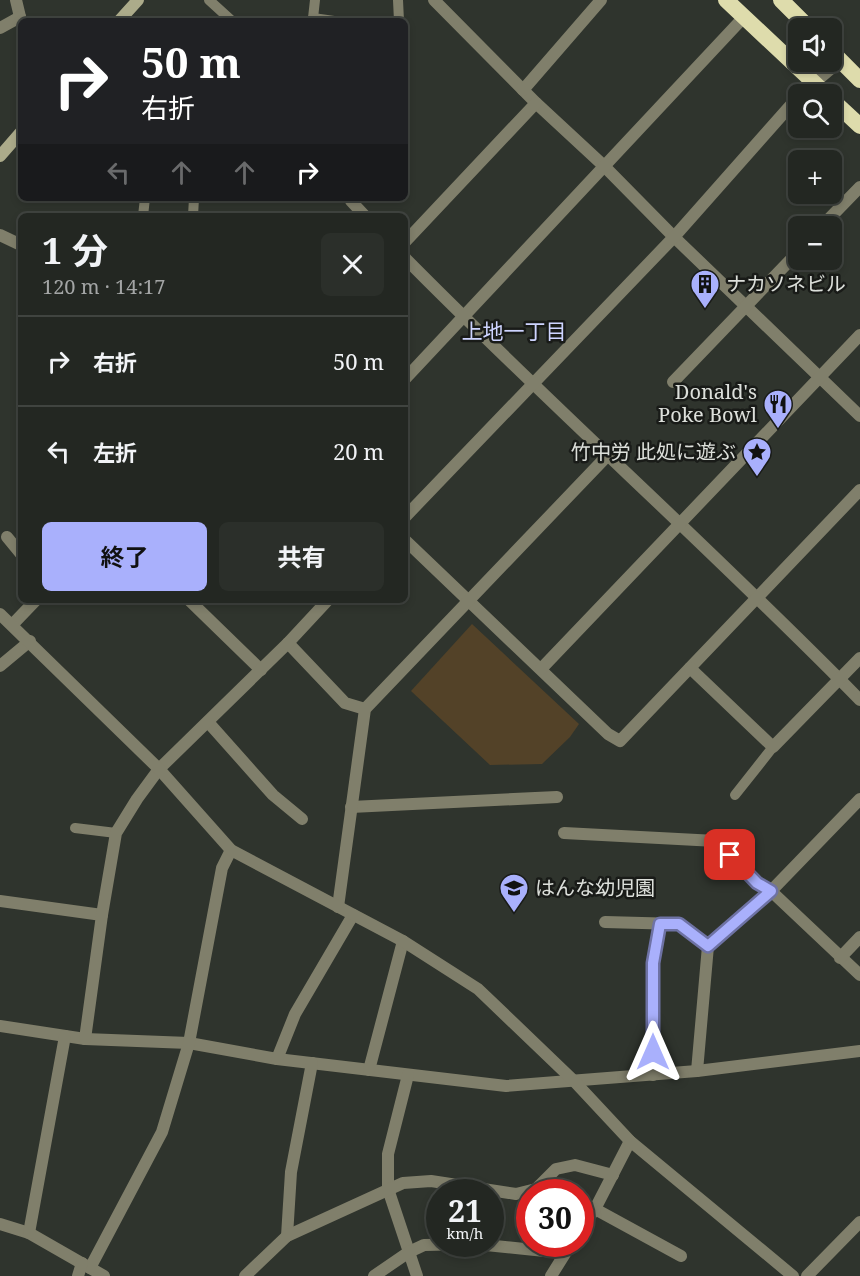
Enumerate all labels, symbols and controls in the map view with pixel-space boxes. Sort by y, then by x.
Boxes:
map controls [788,18,842,270]
button: sound [788,18,842,72]
text: 50 m [141,33,241,90]
icon: right [42,42,120,120]
button: search [788,84,842,138]
text: 右折 [141,89,195,126]
button: + [788,150,842,204]
icon: left [102,156,135,189]
icon: ahead [165,156,198,189]
icon: ahead [228,156,261,189]
icon: right [291,156,324,189]
button: − [788,216,842,270]
text: 1 分 [42,226,108,275]
button: close [321,233,384,296]
building icon: ナカソネビル [689,268,721,310]
place label: ナカソネビル [726,270,846,297]
text: 120 m · 14:17 [42,273,165,300]
district label: 上地一丁目 [462,317,567,345]
icon: right [42,345,75,378]
text: 50 m [333,346,384,376]
text: 右折 [93,347,137,377]
place label: Donald's Poke Bowl [658,378,757,428]
restaurant icon: Donald's Poke Bowl [762,388,794,430]
icon: left [42,435,75,468]
text: 20 m [333,436,384,466]
place icon: 竹中労 此処に遊ぶ [741,436,773,478]
text: 左折 [93,437,137,467]
place label: 竹中労 此処に遊ぶ [571,438,736,465]
button: 終了 [42,522,207,591]
button: 共有 [219,522,384,591]
pin [704,829,755,880]
icon: arrive [713,838,746,871]
school or university icon: はんな幼児園 [498,872,530,914]
place label: はんな幼児園 [535,874,655,901]
position arrow [621,1020,685,1084]
speed limit sign: 30 [516,1179,594,1257]
text: 21 [448,1190,482,1231]
text: km/h [447,1223,483,1243]

